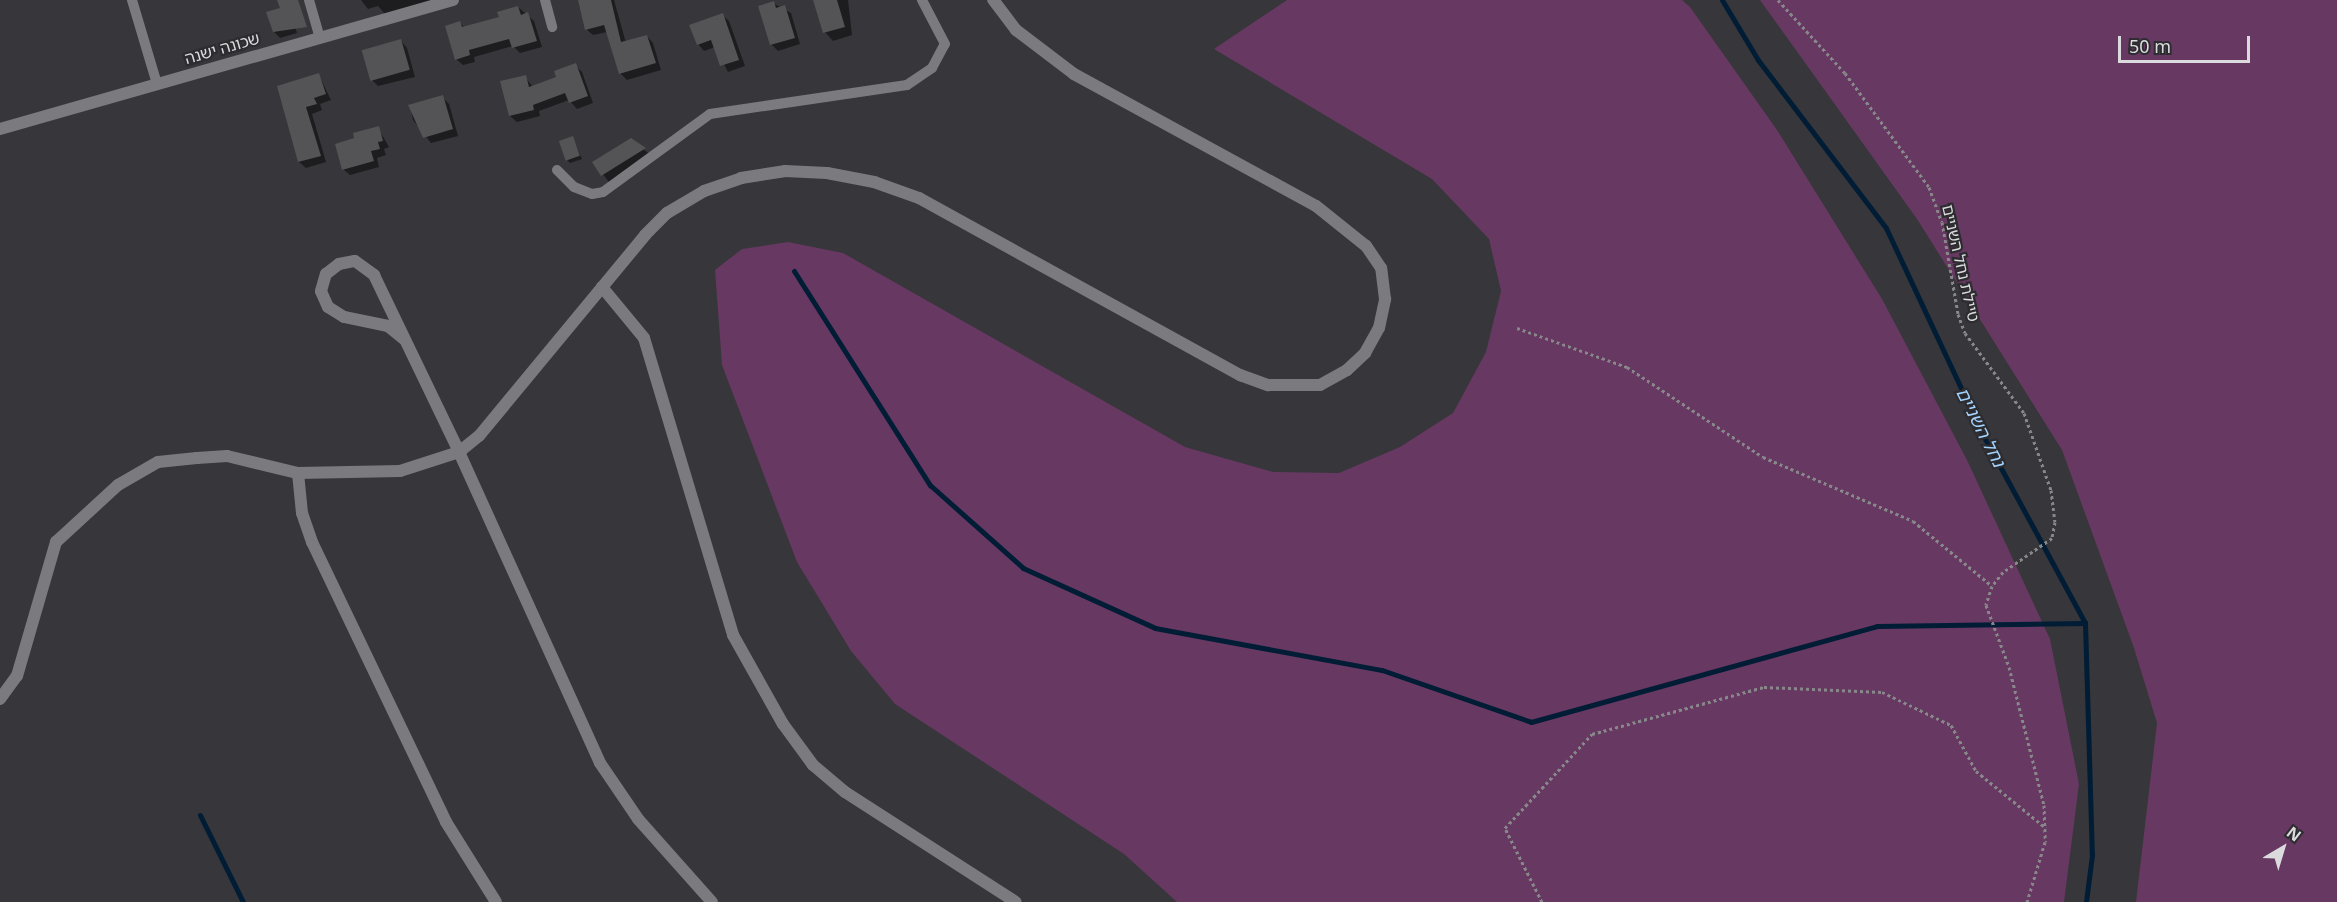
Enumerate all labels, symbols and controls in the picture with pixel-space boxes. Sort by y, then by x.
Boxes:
scale bar [2121,24,2253,62]
street label: שכונה ישנה [182,28,262,68]
text: 50 m [2129,34,2171,58]
street label: טיילת נחל השניים [1938,203,1984,323]
water label: נחל השניים [1952,384,2010,470]
north arrow [2253,818,2313,878]
text: N [2282,821,2306,846]

